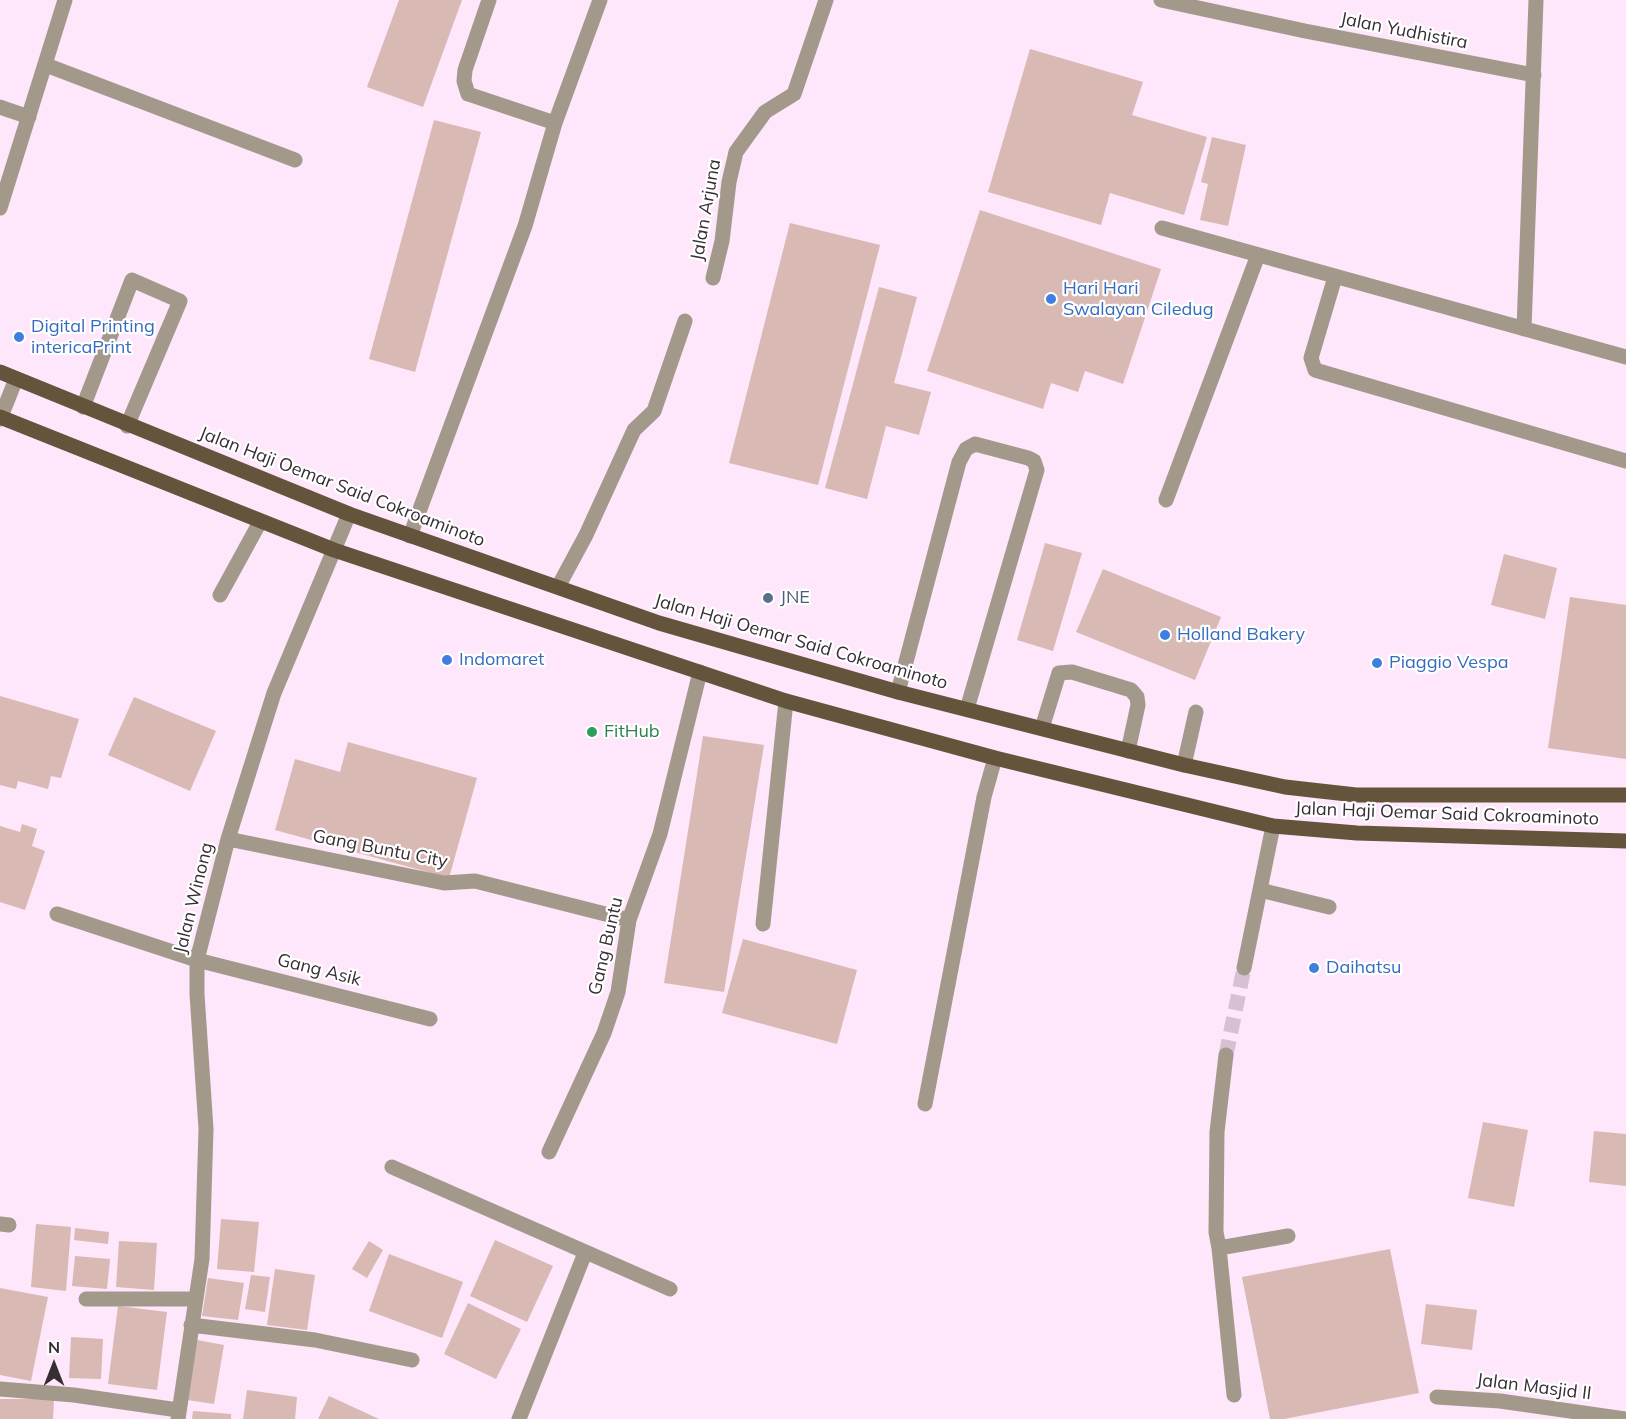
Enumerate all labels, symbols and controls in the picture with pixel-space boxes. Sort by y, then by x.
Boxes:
street label: Jalan Yudhistira [1338,8,1470,54]
street label: Jalan Arjuna [686,157,726,263]
place label: Hari Hari Swalayan Ciledug [1063,278,1213,320]
marker: Hari Hari Swalayan Ciledug [1044,292,1058,306]
place label: Digital Printing intericaPrint [31,316,155,358]
marker: Digital Printing intericaPrint [12,330,26,344]
street label: Jalan Haji Oemar Said Cokroaminoto [196,422,488,552]
place label: JNE [780,587,810,609]
street label: Jalan Haji Oemar Said Cokroaminoto [652,590,950,694]
marker: JNE [761,591,775,605]
place label: Holland Bakery [1177,624,1305,646]
marker: Holland Bakery [1158,628,1172,642]
place label: Indomaret [459,649,544,671]
place label: Piaggio Vespa [1389,652,1509,674]
marker: Indomaret [440,653,454,667]
marker: Piaggio Vespa [1370,656,1384,670]
place label: FitHub [604,721,660,743]
marker: FitHub [585,725,599,739]
street label: Jalan Haji Oemar Said Cokroaminoto [1295,798,1599,830]
street label: Gang Buntu City [311,825,449,873]
street label: Jalan Winong [170,840,218,956]
street label: Gang Buntu [584,895,628,997]
street label: Gang Asik [275,949,363,991]
place label: Daihatsu [1326,957,1401,979]
marker: Daihatsu [1307,961,1321,975]
north arrow [24,1335,84,1395]
text: N [48,1337,60,1357]
street label: Jalan Masjid II [1475,1369,1593,1405]

